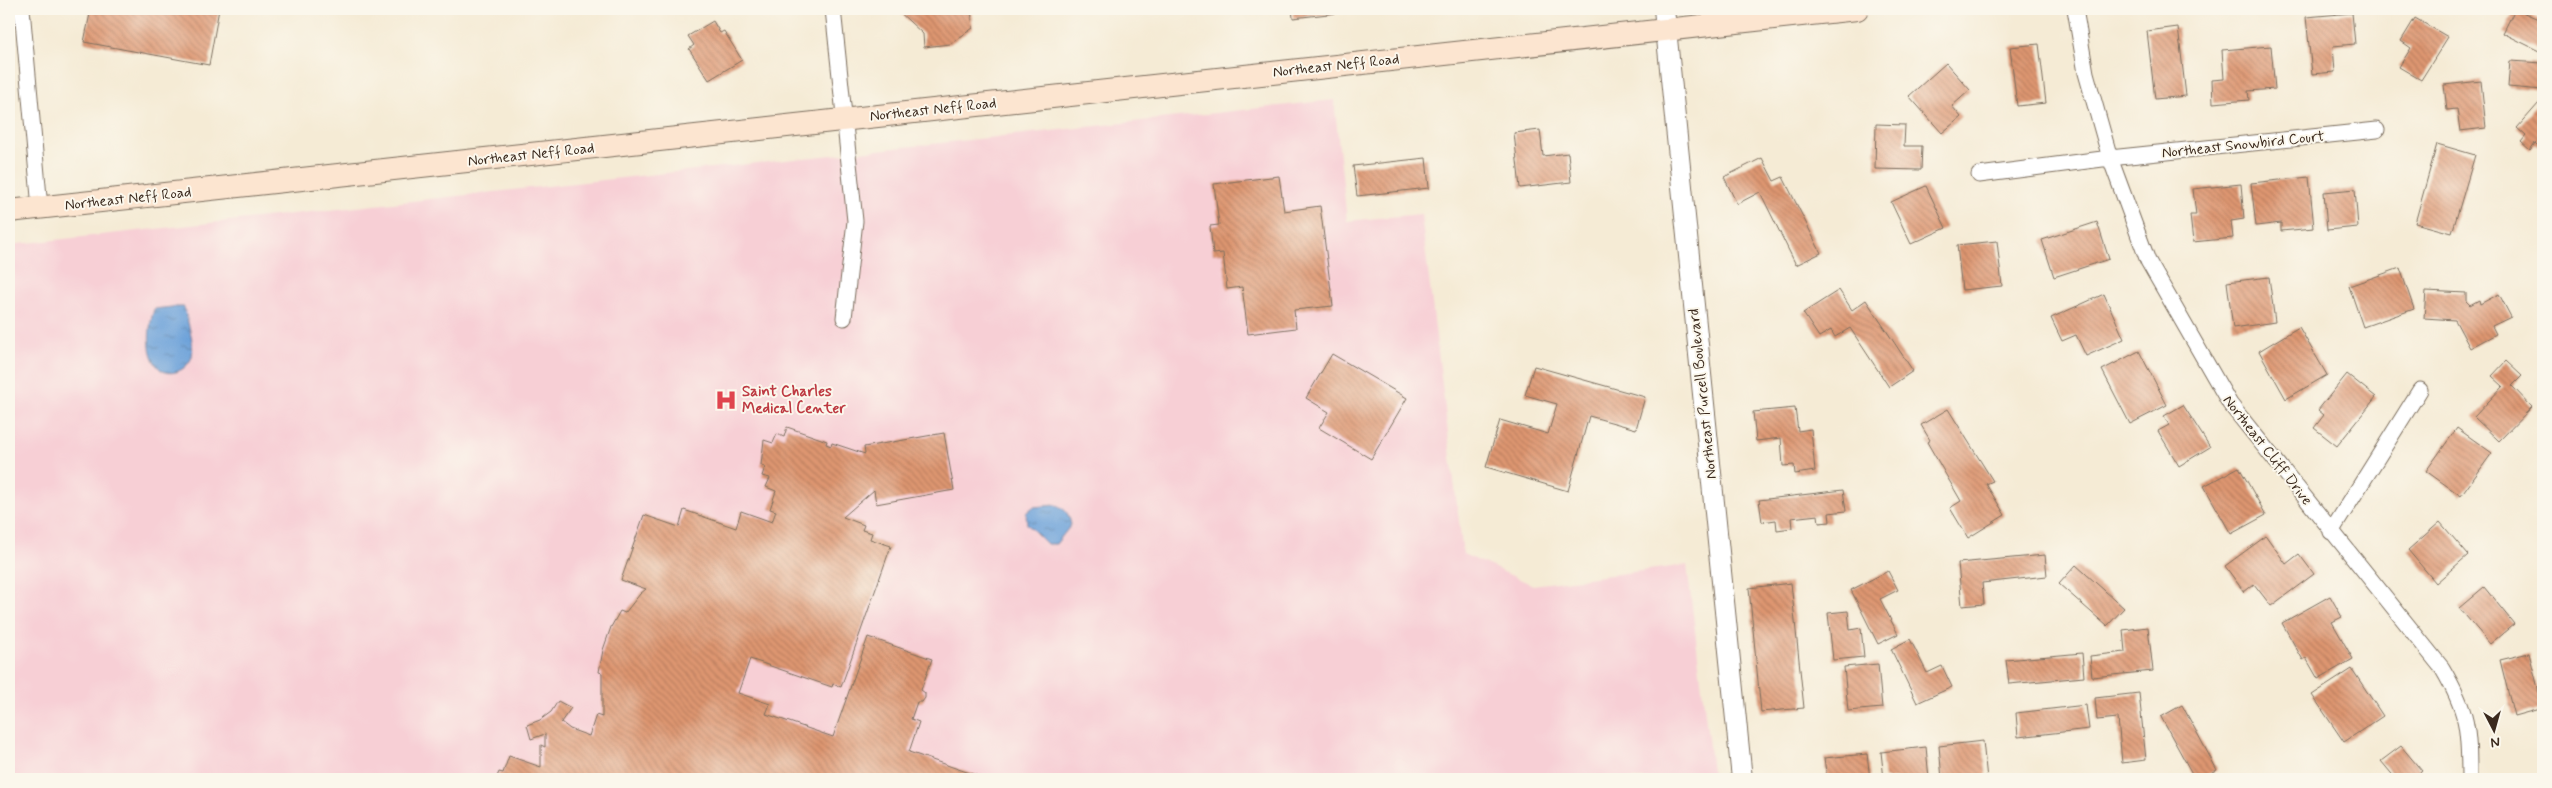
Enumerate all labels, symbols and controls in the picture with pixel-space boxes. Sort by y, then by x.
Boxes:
street label: Northeast Neff Road [1272,49,1400,83]
street label: Northeast Neff Road [869,93,997,127]
street label: Northeast Snowbird Court [2161,127,2325,163]
street label: Northeast Neff Road [467,138,595,172]
street label: Northeast Neff Road [64,182,192,216]
street label: Northeast Purcell Boulevard [1684,308,1722,480]
place label: Saint Charles Medical Center [742,382,846,419]
hospital icon: Saint Charles Medical Center [713,387,739,413]
street label: Northeast Cliff Drive [2218,391,2317,510]
north arrow [2470,706,2520,756]
text: N [2490,732,2501,751]

